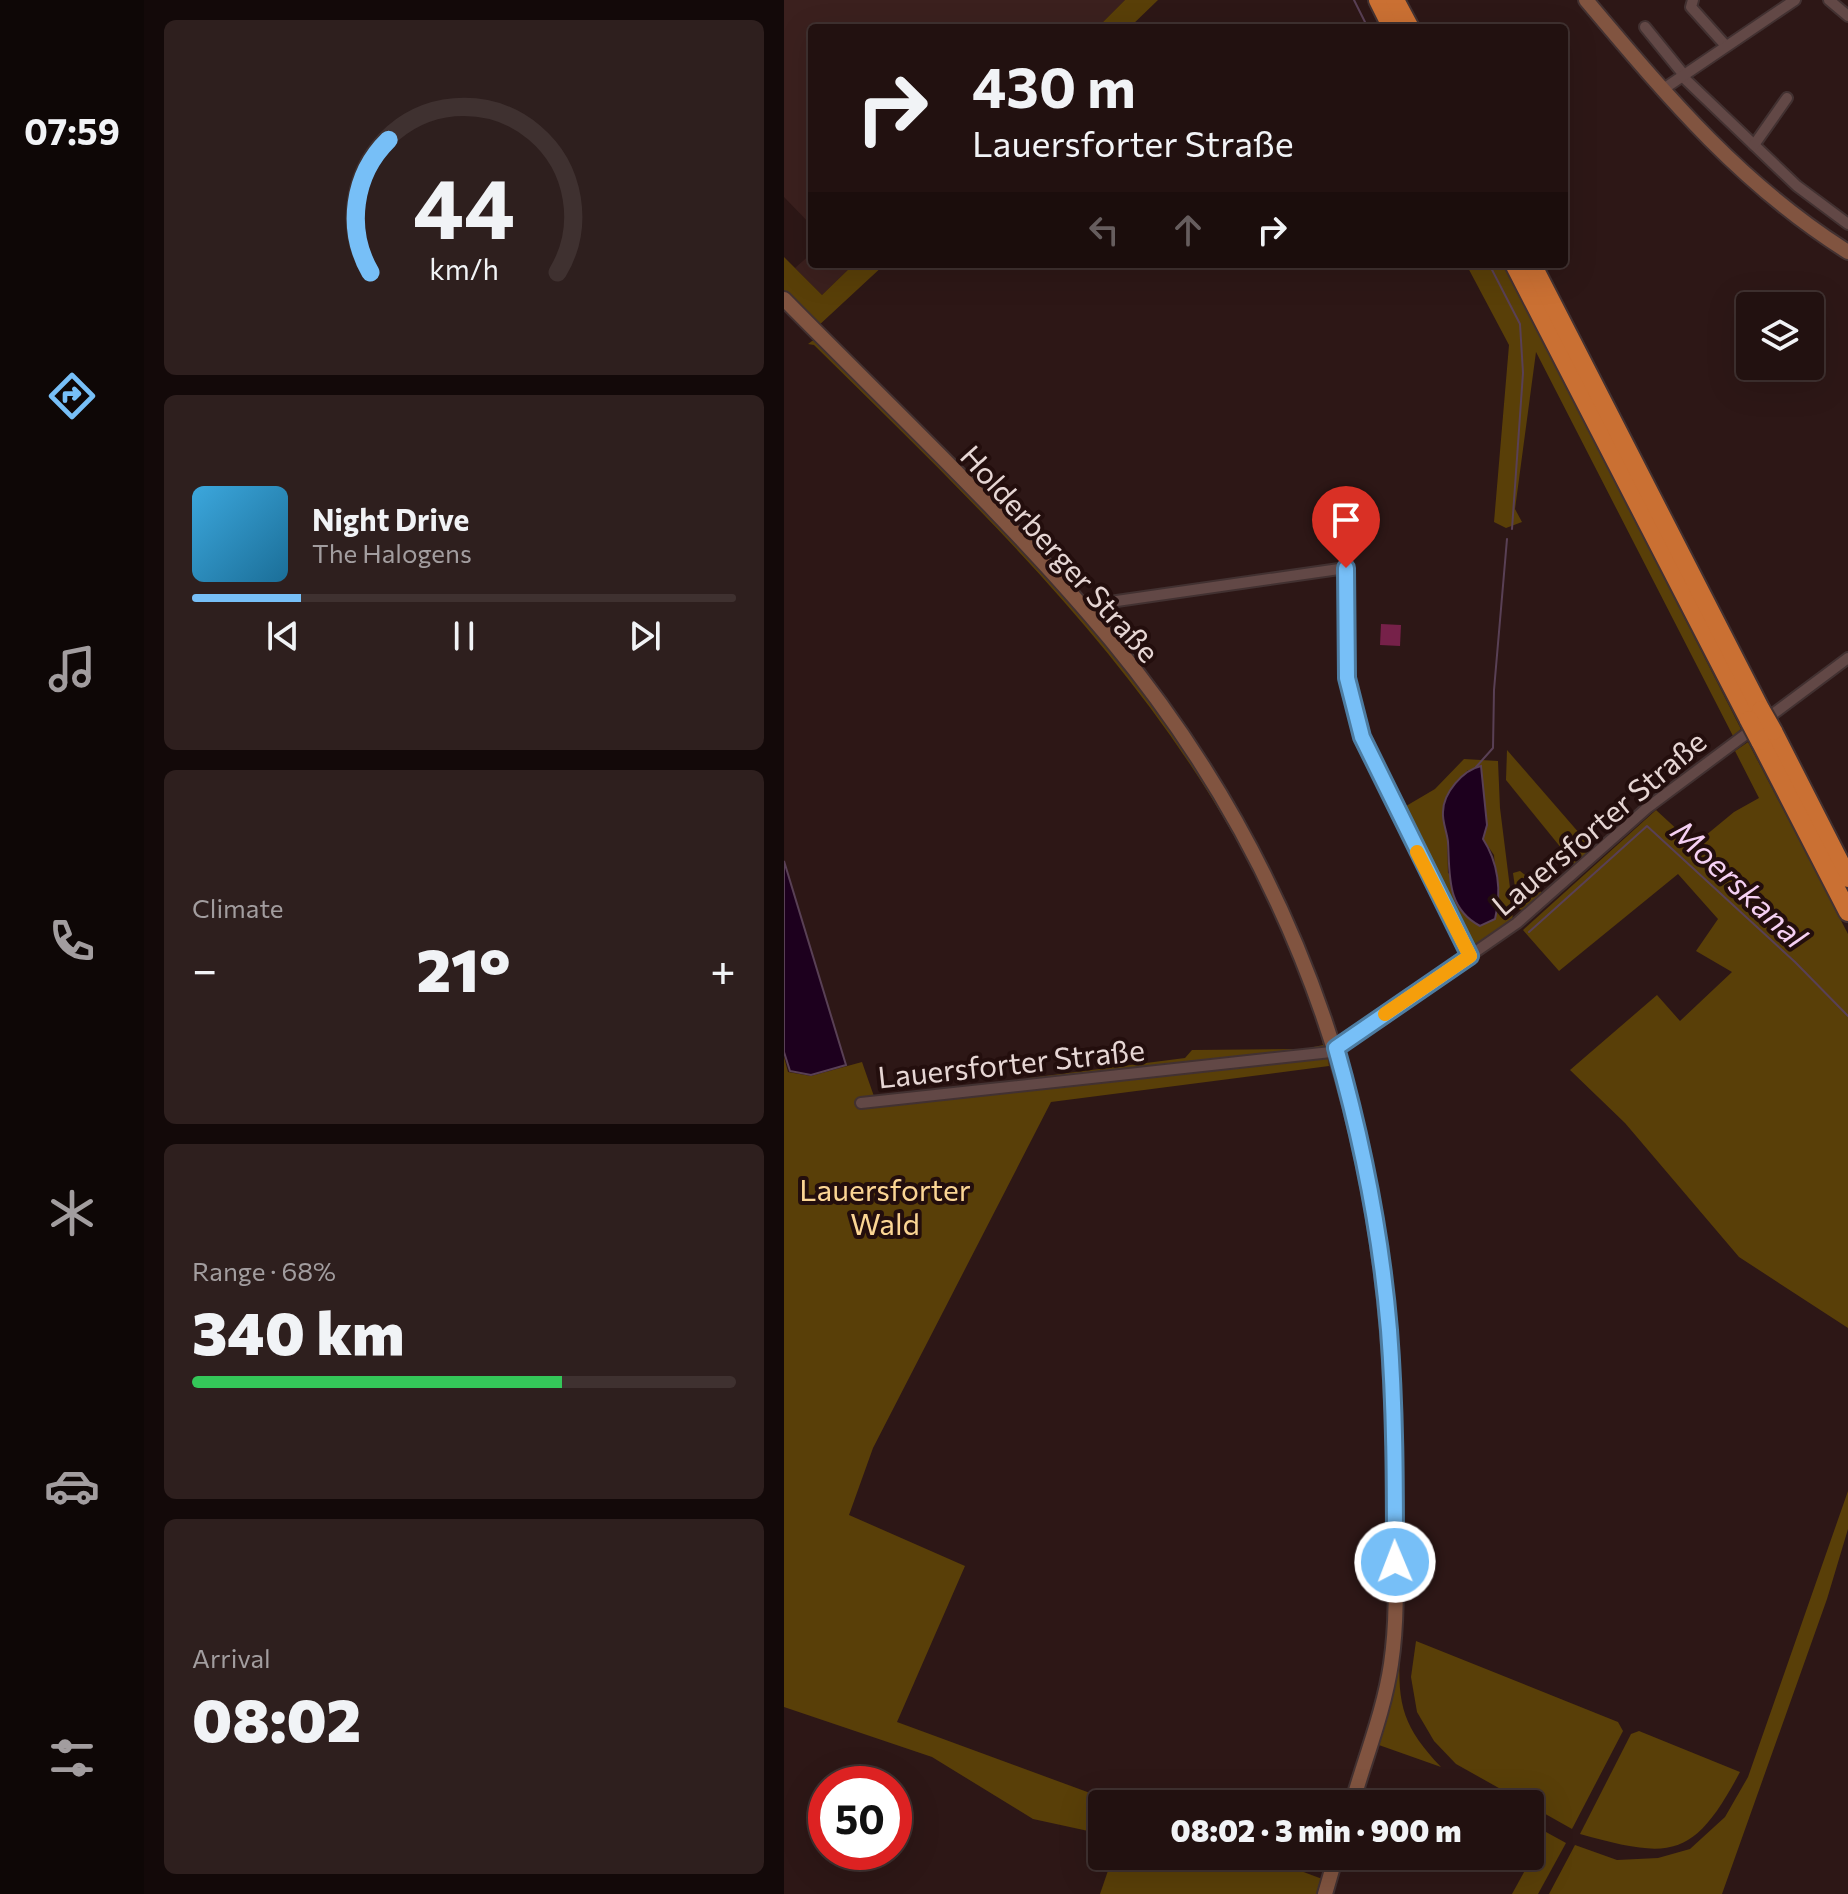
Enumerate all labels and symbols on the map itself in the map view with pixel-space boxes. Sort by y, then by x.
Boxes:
street label: Holderberger Straße [954,437,1168,669]
pin [1312,486,1380,568]
street label: Lauersforter Straße [1483,722,1713,922]
water label: Moerskanal [1664,810,1817,956]
street label: Lauersforter Straße [876,1030,1146,1094]
park label: Lauersforter Wald [799,1170,971,1241]
position arrow [1353,1520,1437,1604]
speed limit sign: 50 [808,1766,912,1870]

